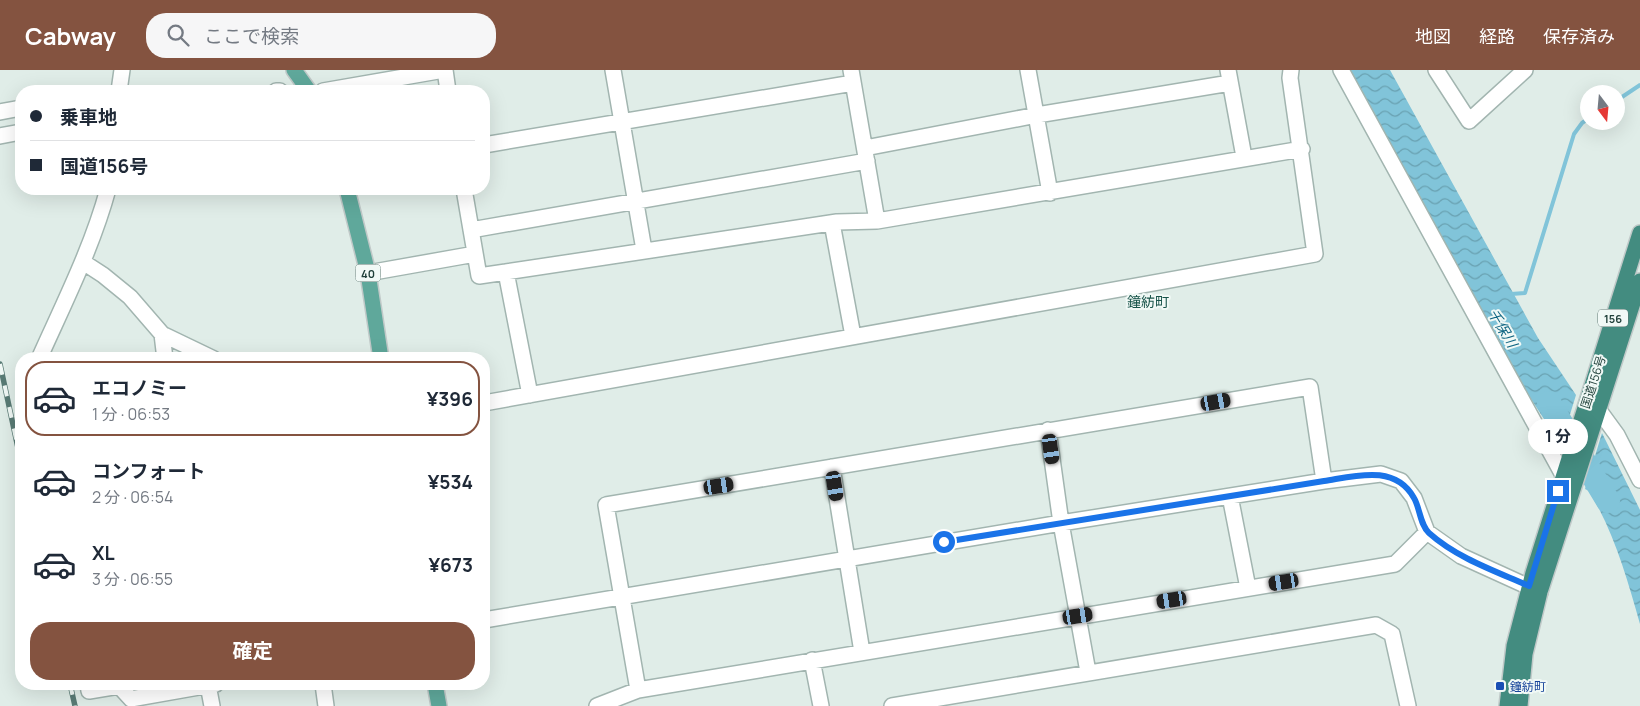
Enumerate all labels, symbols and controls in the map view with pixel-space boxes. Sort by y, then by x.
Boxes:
search box [146,13,496,58]
text: Cabway [25,19,116,52]
icon: search [164,21,192,49]
text: ここで検索 [204,23,299,49]
text: 地図 [1415,24,1451,48]
text: 経路 [1479,24,1515,48]
text: 保存済み [1543,24,1615,48]
north arrow [1580,85,1625,130]
map controls [1580,85,1625,130]
text: 乗車地 [60,104,117,130]
text: 国道156号 [60,153,148,179]
road number: 40 [356,264,380,282]
district label: 鐘紡町 [1127,292,1169,311]
water label: 千保川 [1484,305,1523,353]
road number: 156 [1598,310,1628,326]
street label: 国道156号 [1576,353,1610,411]
text: エコノミー [92,375,187,401]
icon: car [32,376,77,421]
text: ¥396 [427,386,473,412]
car [1199,392,1232,412]
text: 1 分 · 06:53 [92,403,170,425]
callout: 1 分 [1528,418,1588,454]
text: 1 分 [1545,425,1571,447]
car [1041,433,1060,465]
text: コンフォート [92,458,205,484]
icon: car [32,459,77,504]
text: ¥534 [428,469,473,495]
car [825,470,844,502]
car [703,476,734,496]
route end [1547,480,1569,502]
text: 2 分 · 06:54 [92,486,174,508]
route start [933,531,955,553]
text: XL [92,540,115,566]
icon: car [32,542,77,587]
text: ¥673 [428,552,473,578]
text: 3 分 · 06:55 [92,568,173,590]
car [1268,572,1299,592]
car [1156,590,1187,610]
car [1062,606,1093,626]
button: 確定 [30,622,475,680]
place label: 鐘紡町 [1510,678,1546,695]
marker: 鐘紡町 [1494,680,1506,692]

